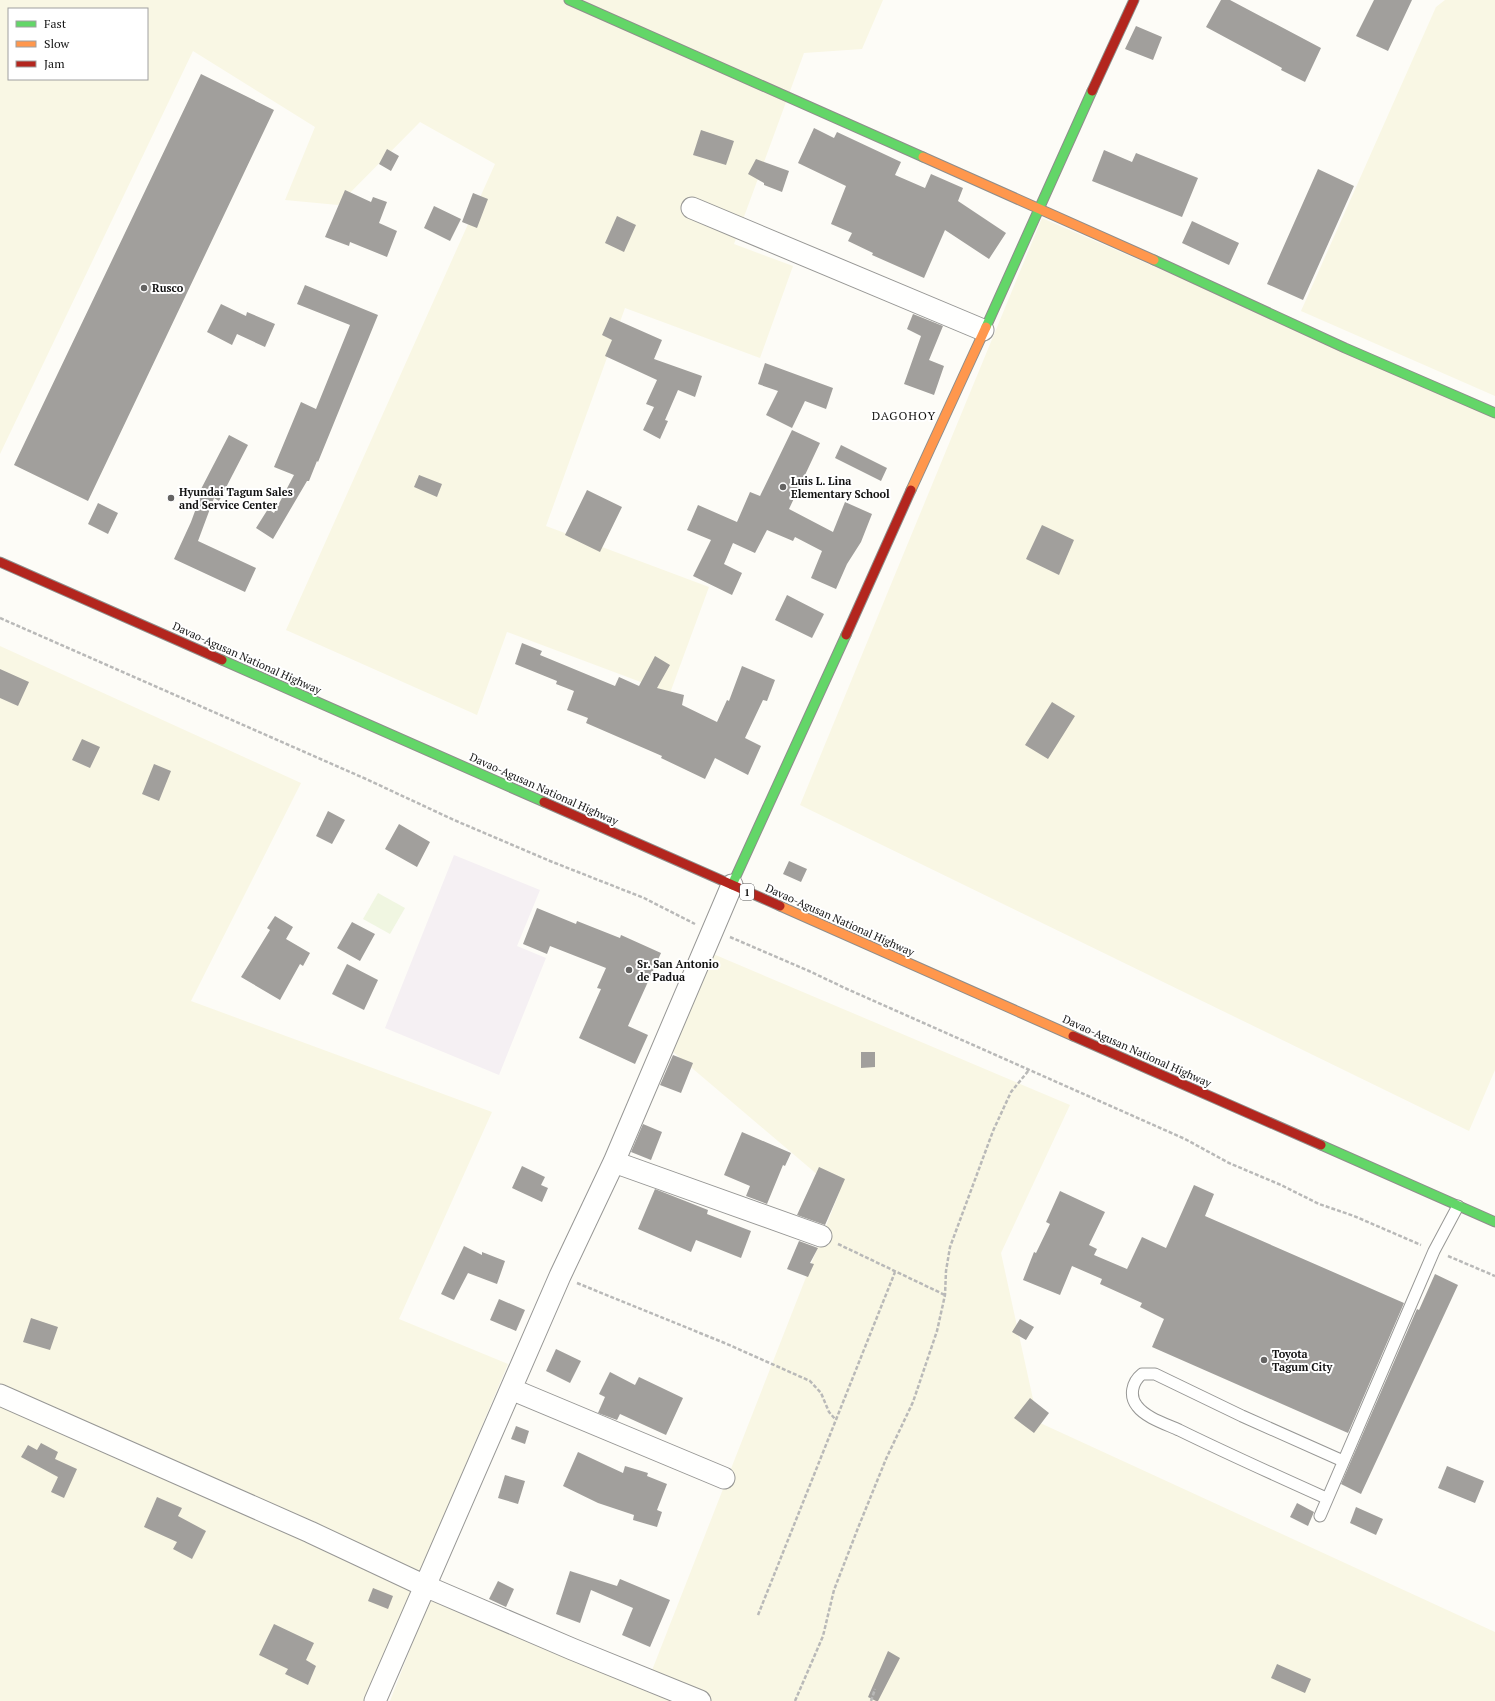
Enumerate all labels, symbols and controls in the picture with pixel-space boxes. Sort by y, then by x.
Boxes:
legend [8,8,148,80]
text: Fast [44,16,67,31]
text: Slow [44,36,70,51]
text: Jam [44,56,65,71]
place label: Rusco [152,281,184,295]
marker: Rusco [139,283,149,293]
district label: DAGOHOY [872,408,936,423]
place label: Luis L. Lina Elementary School [791,474,890,501]
marker: Luis L. Lina Elementary School [778,482,788,492]
place label: Hyundai Tagum Sales and Service Center [179,485,293,512]
marker: Hyundai Tagum Sales and Service Center [166,493,176,503]
street label: Davao-Agusan National Highway [170,619,324,697]
street label: Davao-Agusan National Highway [467,750,621,828]
street label: Davao-Agusan National Highway [763,881,917,959]
road number: 1 [740,884,754,900]
place label: Sr. San Antonio de Padua [637,957,719,984]
marker: Sr. San Antonio de Padua [624,965,634,975]
street label: Davao-Agusan National Highway [1060,1012,1214,1090]
place label: Toyota Tagum City [1272,1347,1332,1374]
marker: Toyota Tagum City [1259,1355,1269,1365]

